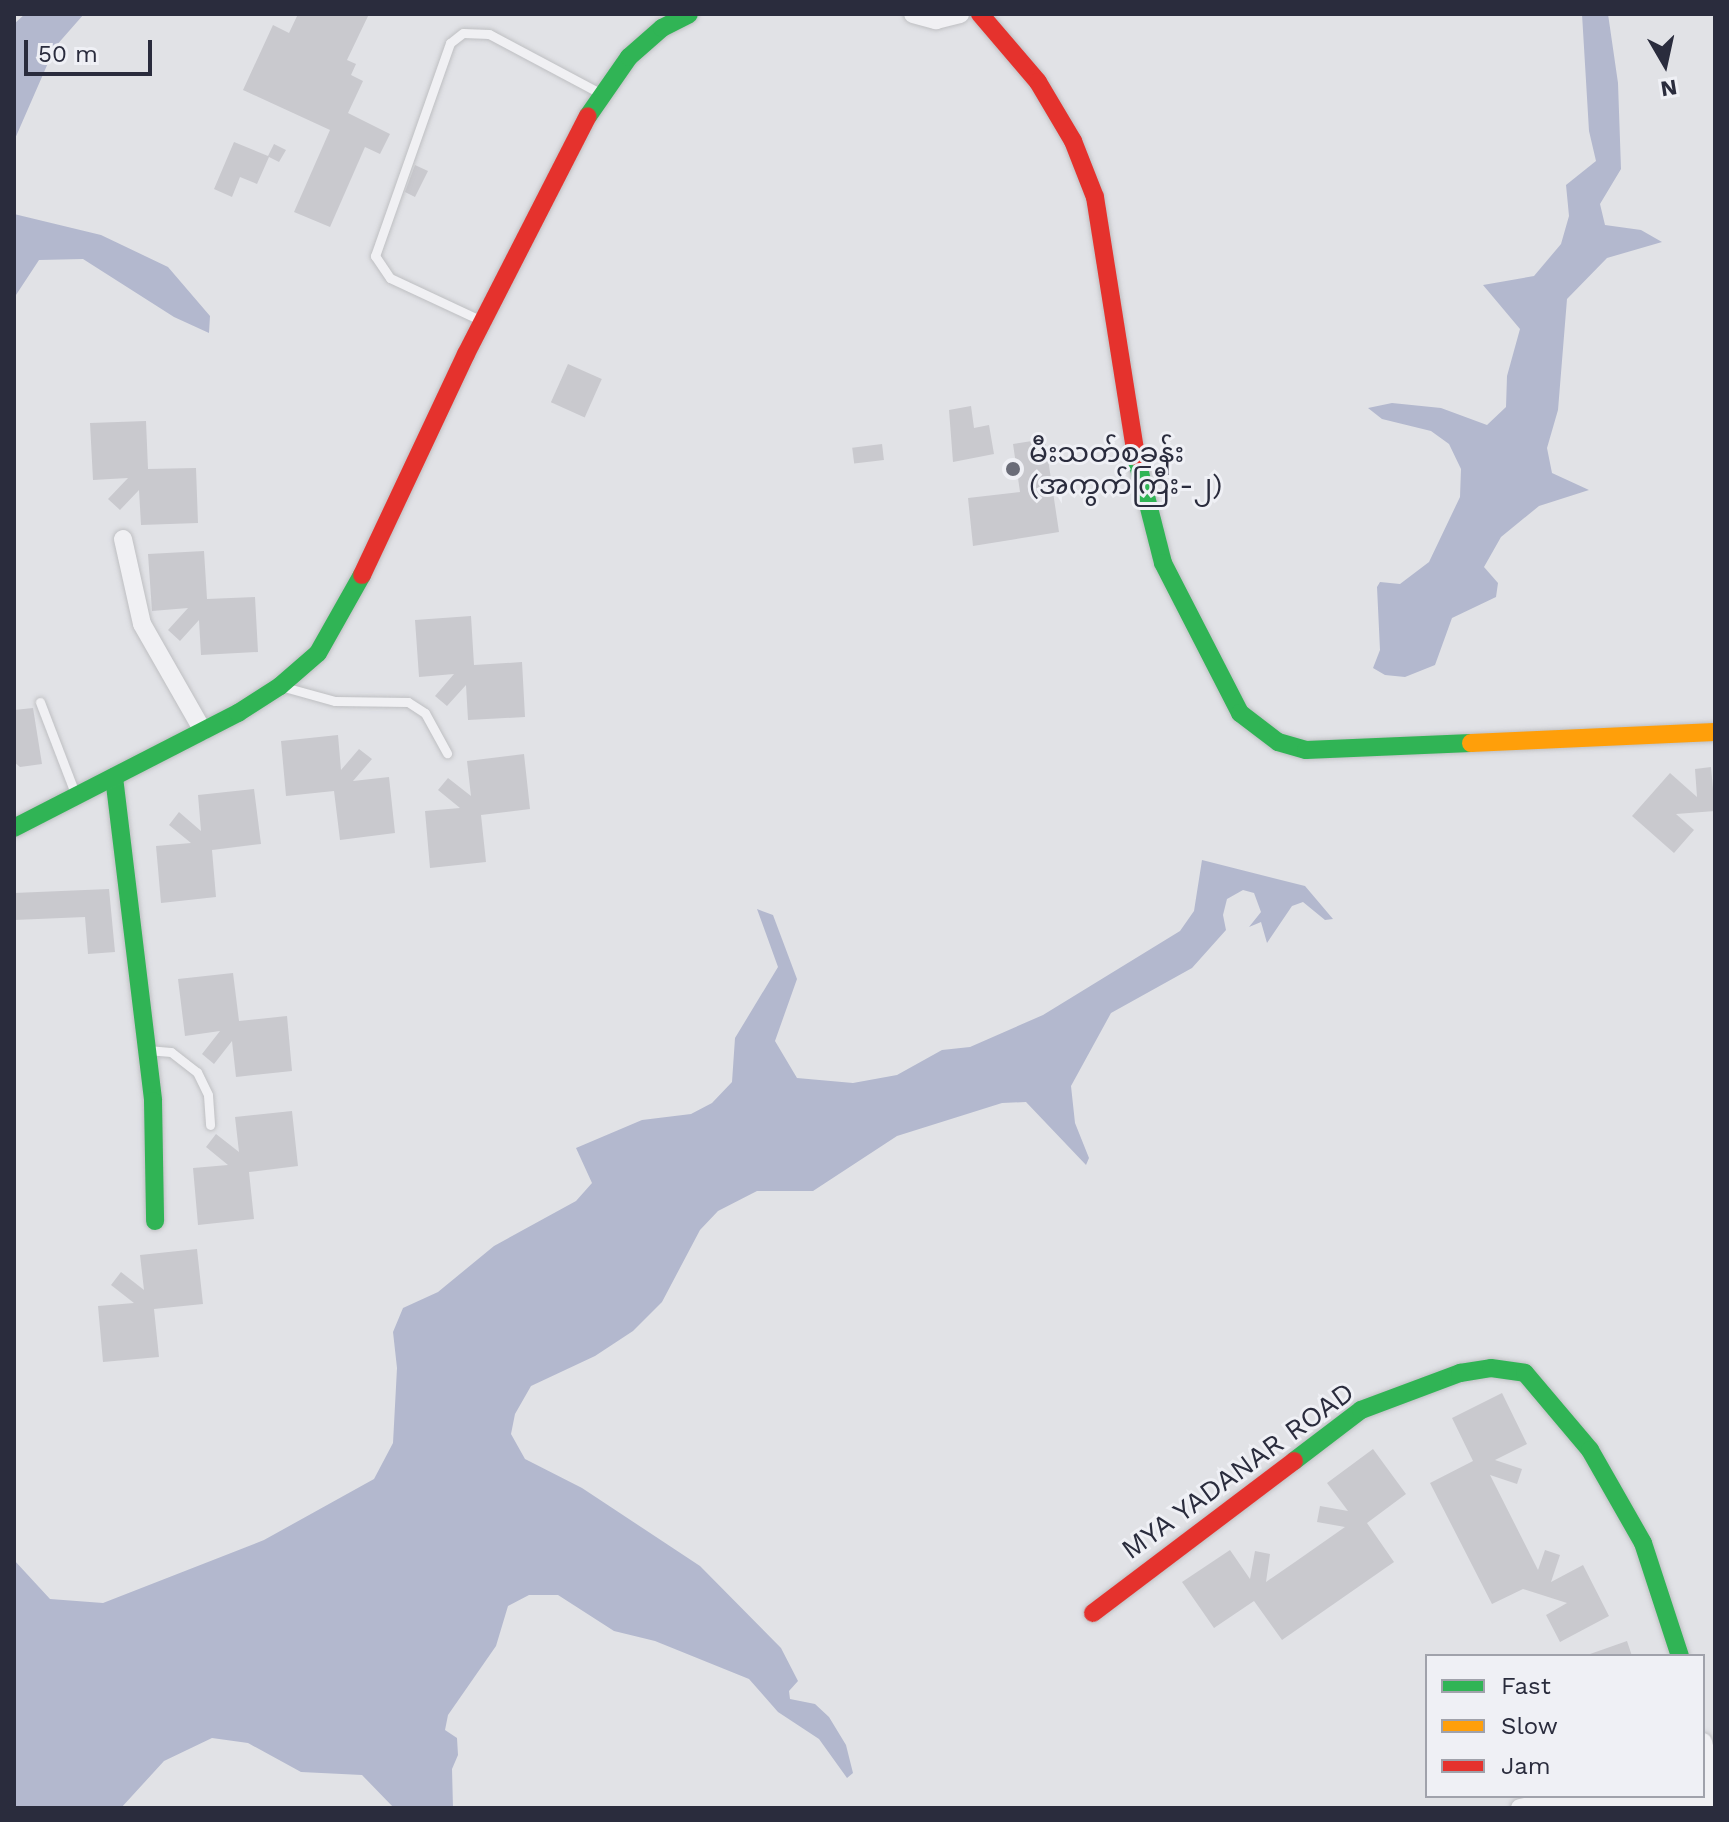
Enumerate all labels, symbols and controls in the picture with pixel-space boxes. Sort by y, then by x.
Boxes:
scale bar [28,24,156,74]
north arrow [1625,24,1705,104]
text: 50 m [38,40,98,68]
text: N [1659,75,1679,102]
place label: မီးသတ်စခန်း (အကွက်ကြီး-၂) [1029,436,1222,502]
marker: မီးသတ်စခန်း (အကွက်ကြီး-၂) [1004,460,1022,478]
street label: MYA YADANAR ROAD [1114,1375,1362,1567]
legend [1425,1654,1705,1798]
text: Fast [1501,1672,1551,1700]
text: Slow [1501,1712,1558,1740]
text: Jam [1501,1752,1551,1780]

